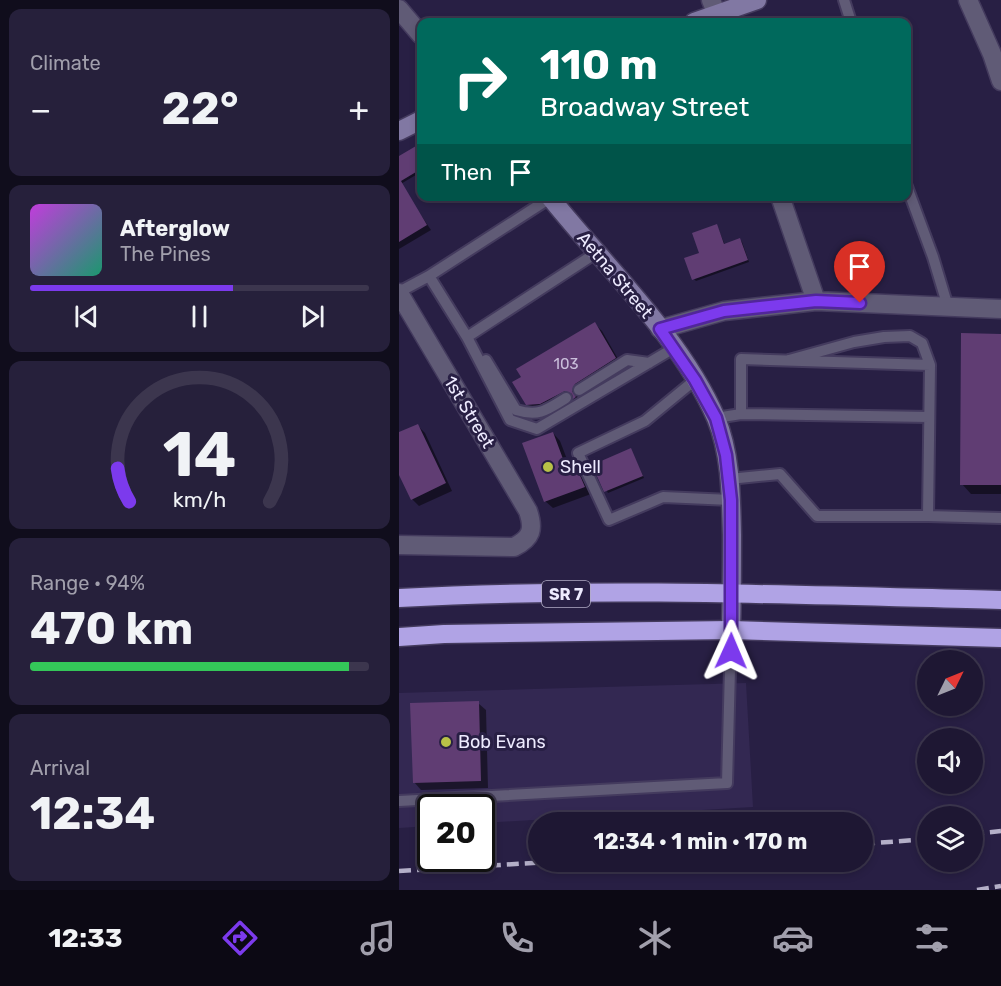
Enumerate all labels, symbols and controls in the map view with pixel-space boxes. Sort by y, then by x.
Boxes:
text: 110 m [540,40,658,90]
icon: right [441,42,519,120]
text: Climate [30,51,101,75]
text: 22° [161,82,238,135]
text: − [30,90,51,129]
text: + [348,90,369,129]
text: Broadway Street [540,91,749,123]
icon: arrive [504,156,537,189]
text: Then [441,159,492,186]
text: Afterglow [120,215,230,242]
street label: Aetna Street [572,227,658,323]
pin [834,241,885,303]
text: The Pines [120,242,211,266]
icon: arrive [843,250,876,283]
icon: previous [70,300,103,333]
icon: pause [183,300,216,333]
icon: next [296,300,329,333]
house number: 103 [554,355,578,373]
street label: 1st Street [439,372,499,452]
text: 14 [163,418,236,492]
place label: Shell [560,456,601,478]
marker: Shell [541,460,555,474]
text: km/h [173,487,226,512]
text: Range · 94% [30,571,145,595]
road number: SR 7 [542,581,590,607]
text: 470 km [30,602,193,655]
position arrow [699,619,763,683]
north arrow [917,650,983,716]
map controls [917,650,983,872]
button: sound [917,728,983,794]
place label: Bob Evans [458,731,546,753]
marker: Bob Evans [439,735,453,749]
text: Arrival [30,756,90,780]
text: 12:34 [30,787,155,840]
speed limit sign: 20 [417,794,495,872]
button: layers [917,806,983,872]
text: 12:34 · 1 min · 170 m [594,828,808,855]
icon: directions [219,917,261,959]
icon: music [357,917,399,959]
icon: phone [496,917,538,959]
icon: climate [634,917,676,959]
icon: car [772,917,814,959]
icon: filters [911,917,953,959]
text: 12:33 [48,922,123,954]

